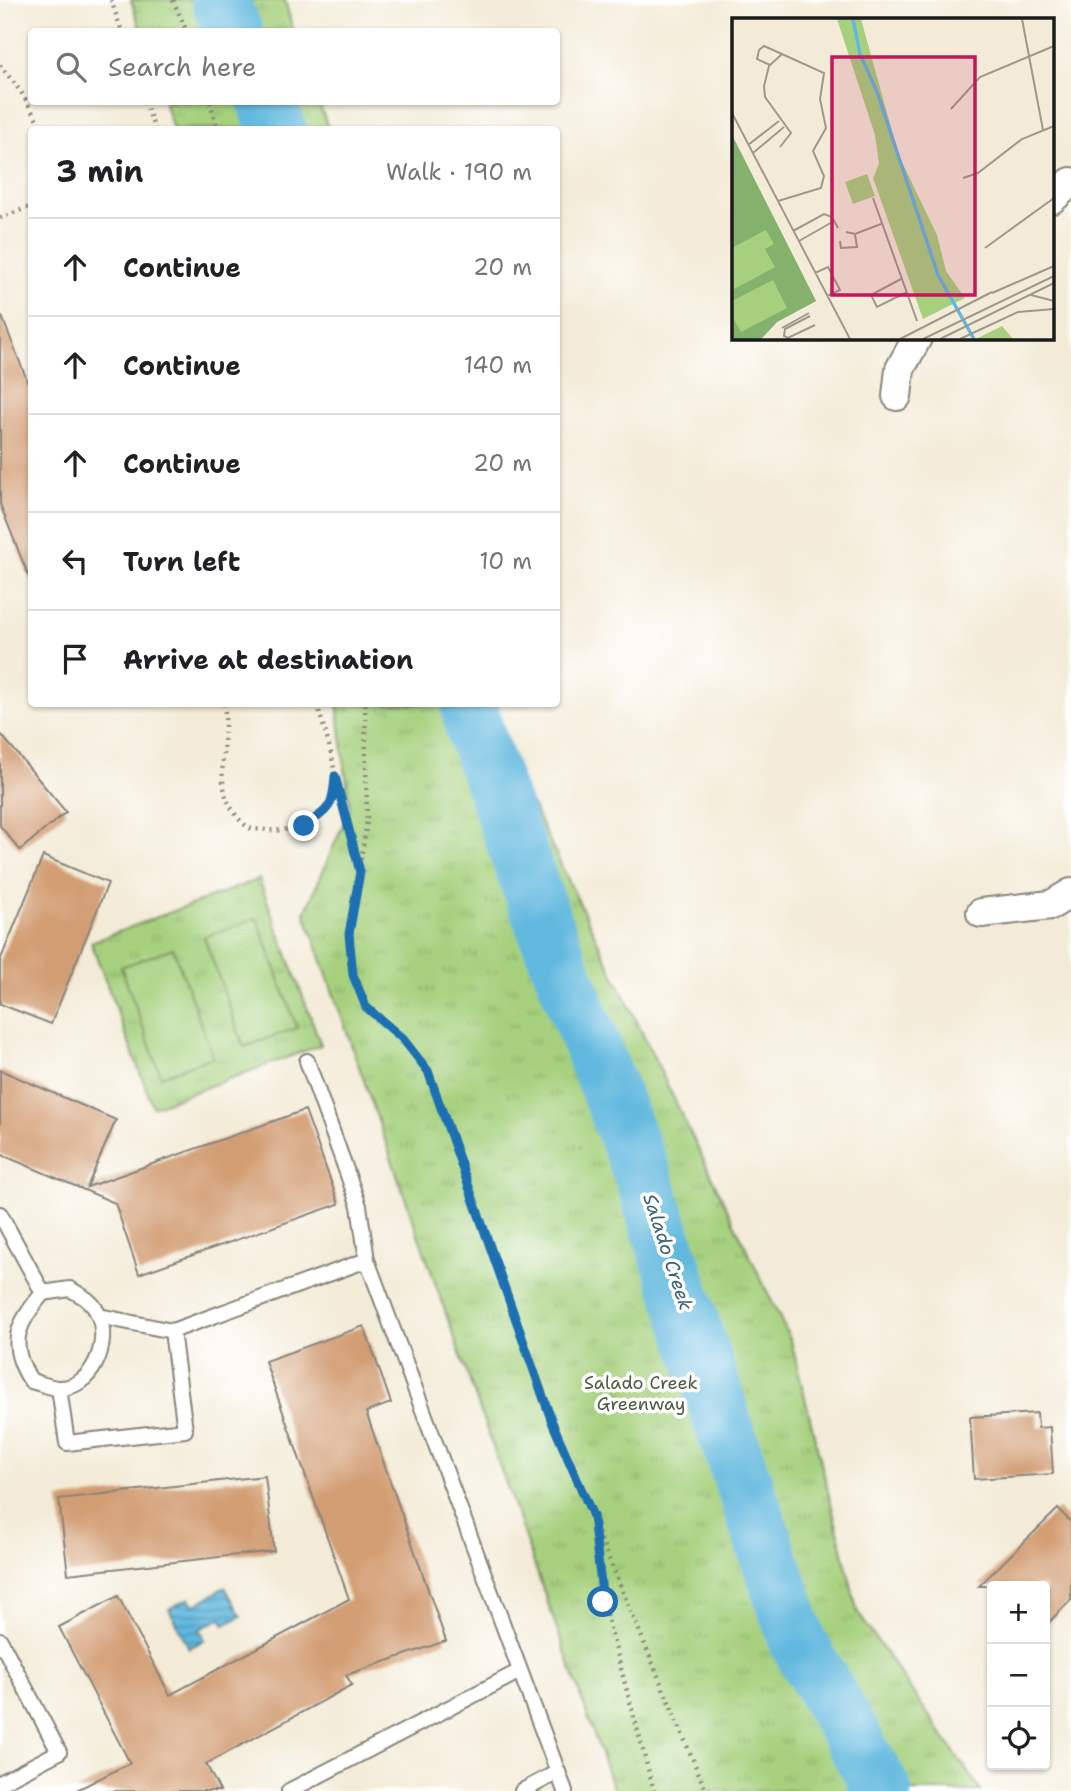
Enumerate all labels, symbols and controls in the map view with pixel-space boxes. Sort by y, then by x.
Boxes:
inset map [732,18,1054,340]
search box [28,28,560,105]
icon: search [52,48,90,86]
text: Search here [108,49,257,84]
text: 3 min [56,151,143,192]
text: Walk · 190 m [386,157,532,187]
icon: ahead [56,248,94,286]
text: Continue [123,250,241,285]
text: 20 m [473,252,532,282]
icon: ahead [56,346,94,384]
text: Continue [123,348,241,383]
text: 140 m [464,350,532,380]
icon: ahead [56,444,94,482]
text: Continue [123,446,241,481]
text: 20 m [473,448,532,478]
icon: left [56,542,94,580]
text: Turn left [123,544,240,579]
text: 10 m [479,546,532,576]
icon: arrive [56,640,94,678]
text: Arrive at destination [123,642,413,677]
route end [288,810,319,841]
water label: Salado Creek [637,1190,699,1314]
park label: Salado Creek Greenway [584,1371,698,1416]
map controls [987,1581,1050,1770]
button: + [987,1581,1050,1644]
route start [587,1586,618,1617]
button: − [987,1644,1050,1707]
button: locate [987,1707,1050,1770]

